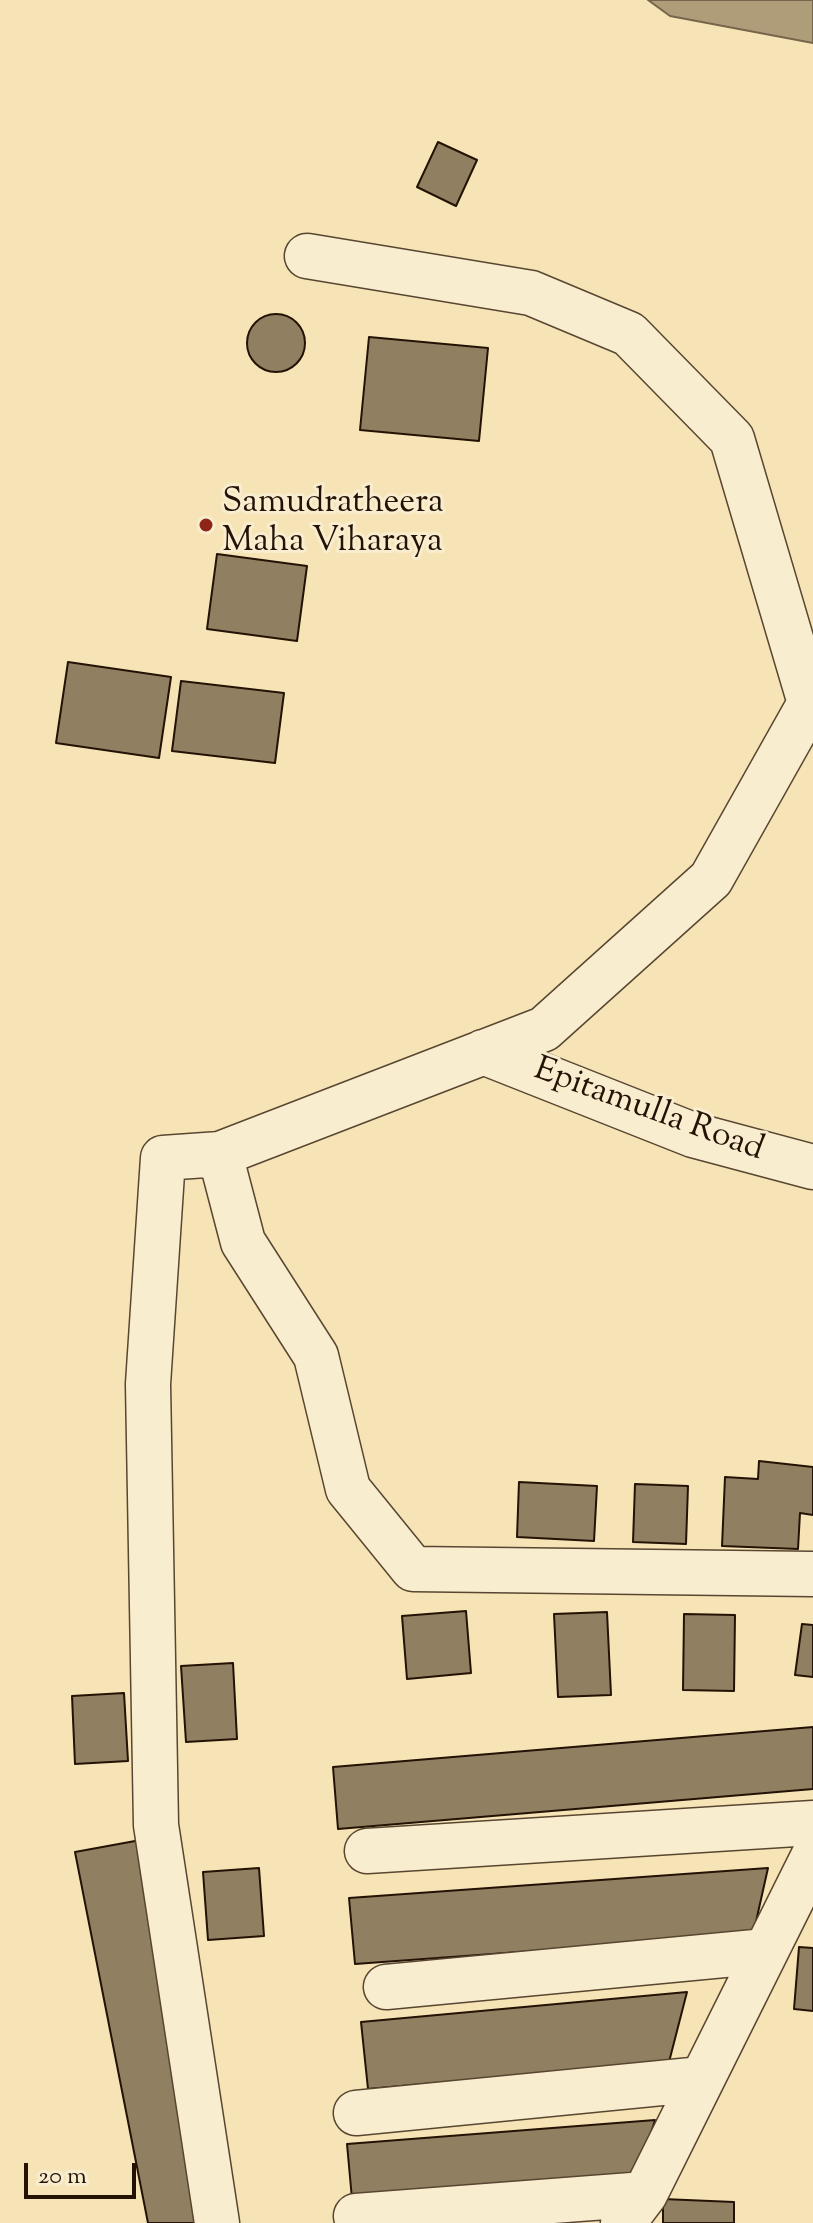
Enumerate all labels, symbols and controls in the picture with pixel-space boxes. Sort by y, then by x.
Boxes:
place label: Samudratheera Maha Viharaya [222,485,444,564]
marker: Samudratheera Maha Viharaya [197,516,215,534]
street label: Epitamulla Road [527,1051,769,1173]
scale bar [28,2147,140,2197]
text: 20 m [38,2160,87,2194]

